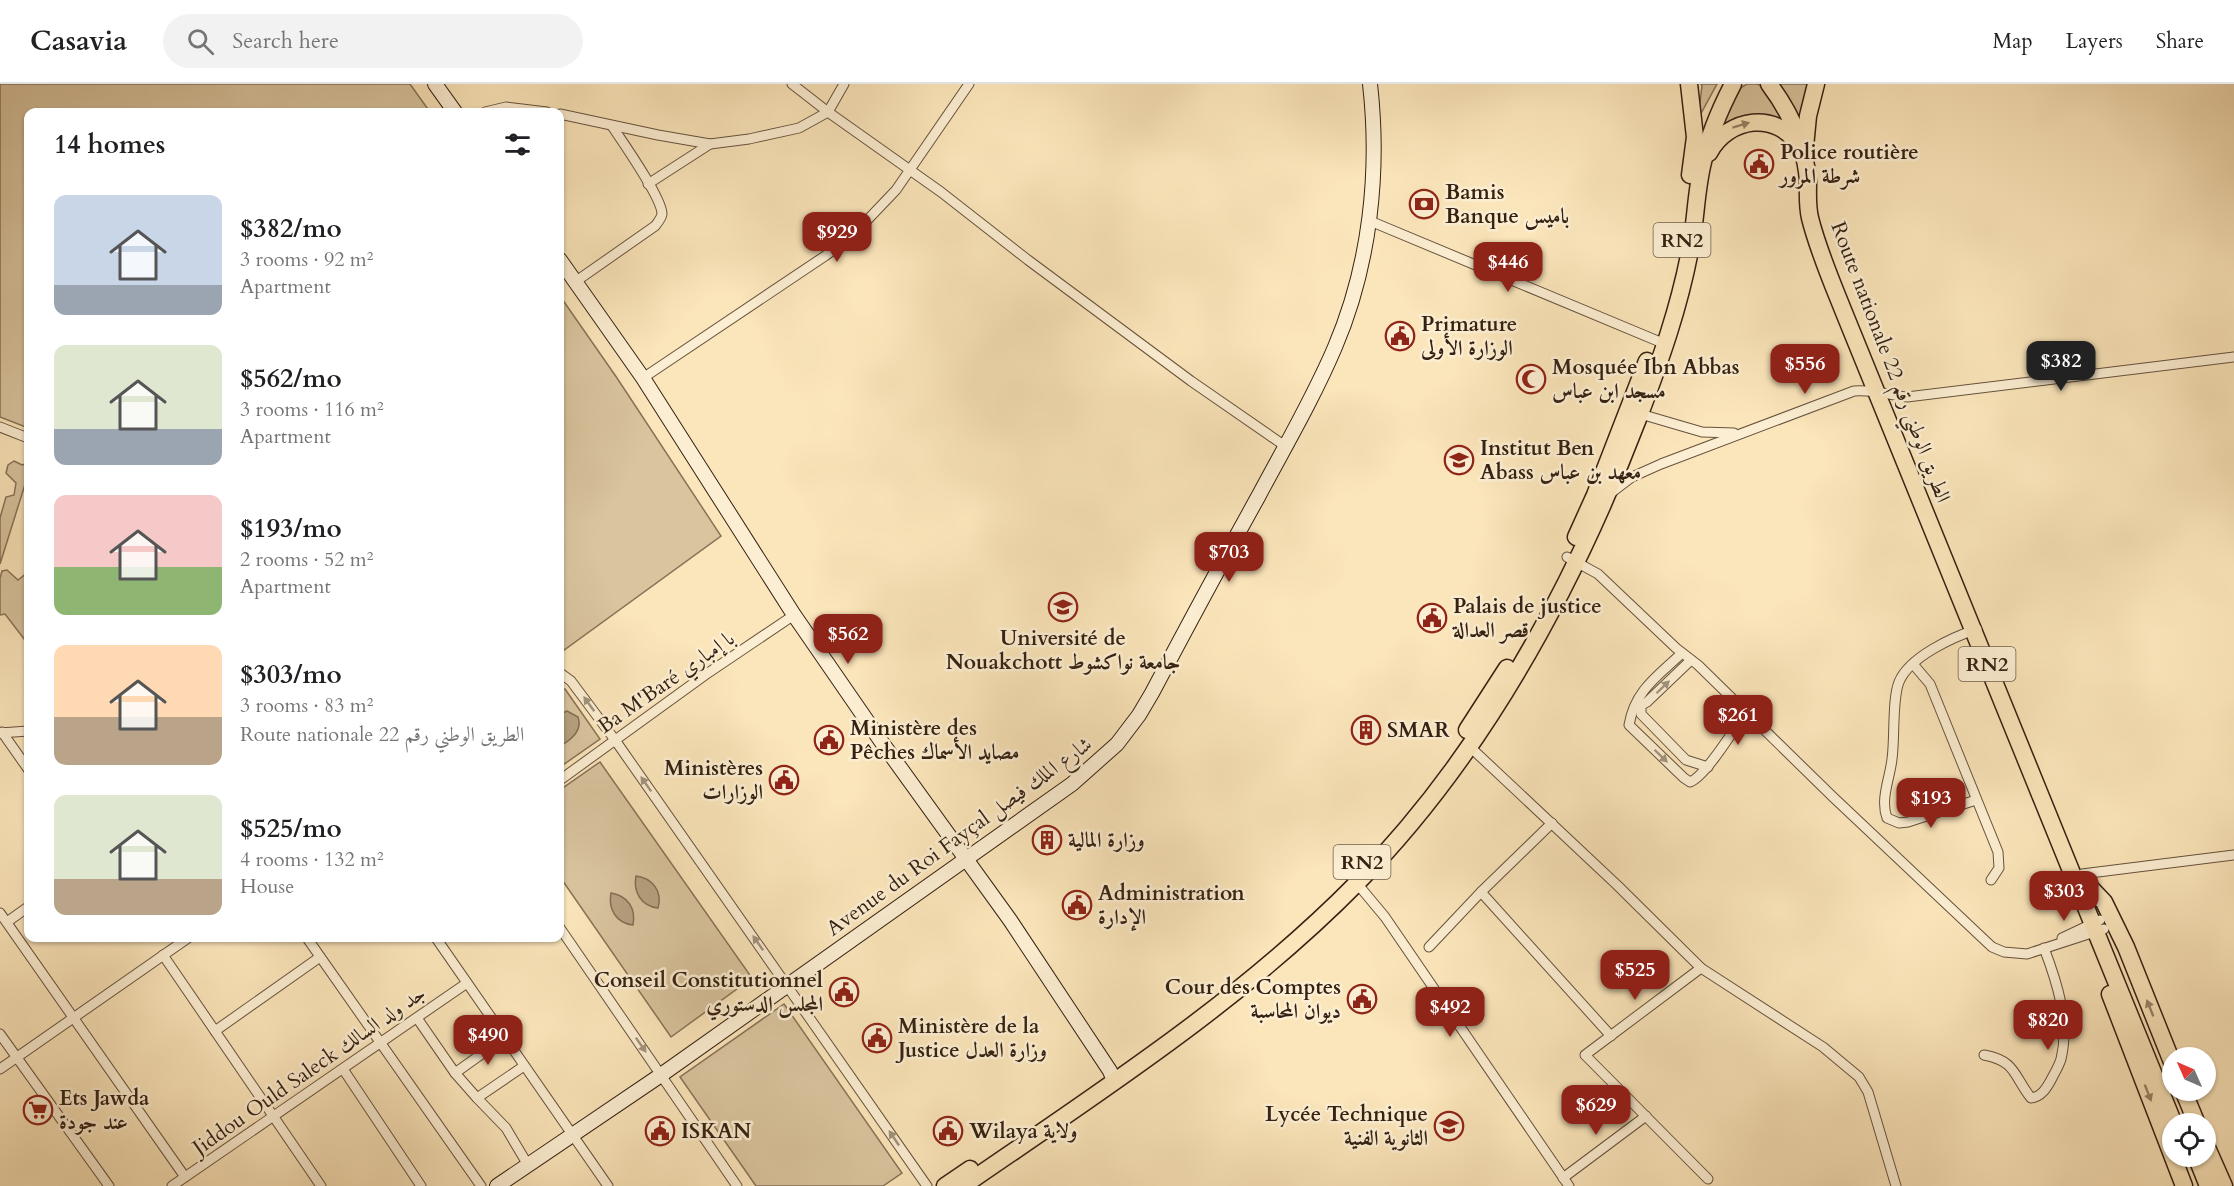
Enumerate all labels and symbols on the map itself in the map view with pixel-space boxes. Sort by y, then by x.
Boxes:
one-way arrow [1732,120,1750,129]
place label: Police routière شرطة المرور [1778,138,1919,191]
public building icon: Police routière شرطة المرور [1743,148,1775,180]
place label: Bamis Banque باميس [1445,178,1569,231]
bank icon: Bamis Banque باميس [1408,188,1440,220]
pin: $929 [801,212,873,263]
street label: Route nationale 22 الطريق الوطني رقم [1819,218,1958,509]
road number: RN2 [1654,223,1710,257]
pin: $446 [1472,242,1544,293]
place label: Primature الوزارة الأولى [1420,310,1517,363]
public building icon: Primature الوزارة الأولى [1384,320,1416,352]
pin: $382 [2025,341,2097,392]
pin: $556 [1769,344,1841,395]
place label: Mosquée Ibn Abbas مسجد ابن عباس [1552,353,1740,406]
mosque icon: Mosquée Ibn Abbas مسجد ابن عباس [1515,363,1547,395]
place label: Institut Ben Abass معهد بن عباس [1480,434,1641,487]
school or university icon: Institut Ben Abass معهد بن عباس [1443,444,1475,476]
pin: $703 [1193,532,1265,583]
school or university icon: Université de Nouakchott جامعة نواكشوط [1047,591,1079,623]
place label: Palais de justice قصر العدالة [1451,592,1602,645]
public building icon: Palais de justice قصر العدالة [1416,602,1448,634]
pin: $562 [812,614,884,665]
street label: Ba M'Baré با إمباري [592,624,741,741]
place label: Université de Nouakchott جامعة نواكشوط [946,624,1181,677]
road number: RN2 [1958,647,2016,681]
one-way arrow [1655,680,1670,694]
pin: $261 [1702,695,1774,746]
one-way arrow [583,697,595,713]
place label: Ministère des Pêches مصايد الأسماك [850,714,1020,767]
building icon: SMAR [1350,714,1382,746]
place label: SMAR [1387,716,1450,745]
public building icon: Ministère des Pêches مصايد الأسماك [813,724,845,756]
street label: Avenue du Roi Fayçal شارع الملك فيصل [820,730,1100,945]
one-way arrow [1653,749,1668,763]
place label: Ministères الوزارات [664,754,763,807]
public building icon: Ministères الوزارات [768,764,800,796]
one-way arrow [640,776,652,792]
pin: $193 [1895,778,1967,829]
building icon: وزارة المالية [1031,824,1063,856]
place label: وزارة المالية [1068,826,1145,855]
road number: RN2 [1334,845,1390,879]
pin: $303 [2028,871,2100,922]
place label: Administration الإدارة [1098,879,1245,932]
public building icon: Administration الإدارة [1061,889,1093,921]
one-way arrow [752,936,764,952]
pin: $525 [1599,950,1671,1001]
place label: Conseil Constitutionnel المجلس الدستوري [594,966,823,1021]
place label: Cour des Comptes ديوان المحاسبة [1165,973,1341,1026]
public building icon: Conseil Constitutionnel المجلس الدستوري [828,976,860,1008]
street label: Jiddou Ould Saleck جد ولد السالك [185,979,432,1164]
public building icon: Cour des Comptes ديوان المحاسبة [1346,983,1378,1015]
pin: $492 [1414,987,1486,1038]
one-way arrow [2145,999,2154,1017]
pin: $820 [2012,1000,2084,1051]
place label: Ministère de la Justice وزارة العدل [895,1012,1047,1065]
pin: $490 [452,1015,524,1066]
public building icon: Ministère de la Justice وزارة العدل [861,1022,893,1054]
one-way arrow [635,1037,646,1053]
north arrow [2162,1047,2216,1101]
place label: Ets Jawda عند جودة [59,1084,150,1137]
one-way arrow [2143,1084,2153,1102]
pin: $629 [1560,1085,1632,1136]
supermarket icon: Ets Jawda عند جودة [22,1094,54,1126]
place label: Lycée Technique الثانوية الفنية [1265,1100,1428,1153]
school or university icon: Lycée Technique الثانوية الفنية [1433,1110,1465,1142]
public building icon: ISKAN [644,1115,676,1147]
public building icon: Wilaya ولاية [932,1115,964,1147]
place label: ISKAN [681,1117,751,1146]
place label: Wilaya ولاية [968,1117,1077,1146]
one-way arrow [888,1130,900,1146]

